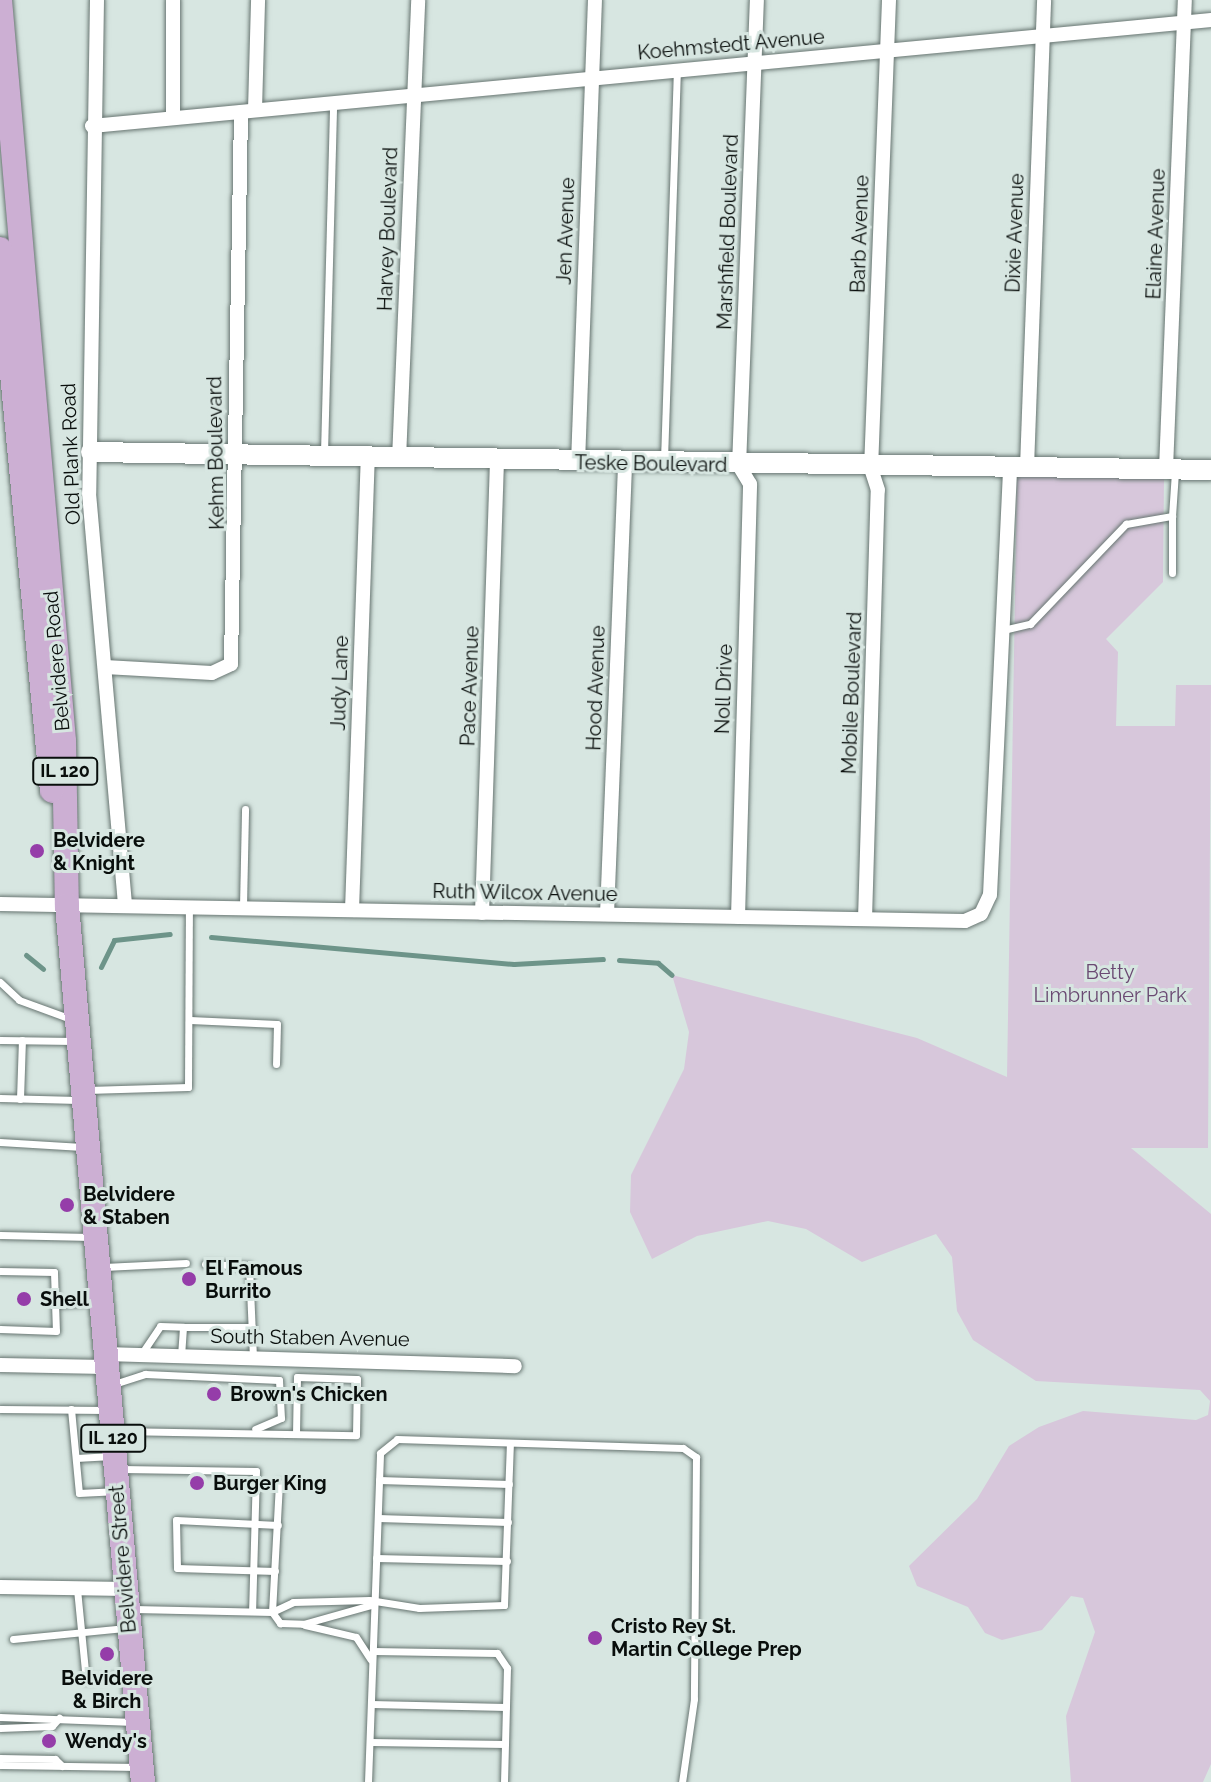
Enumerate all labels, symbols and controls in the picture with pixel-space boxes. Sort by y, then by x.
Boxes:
street label: Koehmstedt Avenue [636,25,826,65]
street label: Marshfield Boulevard [713,134,743,330]
street label: Harvey Boulevard [373,146,403,312]
street label: Elaine Avenue [1142,168,1170,300]
street label: Dixie Avenue [1001,173,1029,293]
street label: Barb Avenue [846,174,874,294]
street label: Jen Avenue [552,177,580,285]
street label: Kehm Boulevard [203,376,229,530]
street label: Old Plank Road [57,383,85,525]
street label: Teske Boulevard [574,451,728,477]
street label: Belvidere Road [39,590,75,732]
street label: Mobile Boulevard [837,611,867,775]
street label: Pace Avenue [456,625,484,747]
street label: Hood Avenue [582,625,610,751]
street label: Judy Lane [326,635,354,731]
street label: Noll Drive [710,643,738,735]
road number: IL 120 [31,757,99,785]
place label: Belvidere & Knight [53,828,145,875]
marker: Belvidere & Knight [28,842,46,860]
street label: Ruth Wilcox Avenue [431,879,619,907]
park label: Betty Limbrunner Park [1033,960,1187,1007]
place label: Belvidere & Staben [83,1182,175,1229]
marker: Belvidere & Staben [58,1196,76,1214]
place label: El Famous Burrito [205,1256,303,1303]
marker: El Famous Burrito [180,1270,198,1288]
place label: Shell [40,1287,89,1311]
marker: Shell [15,1290,33,1308]
street label: South Staben Avenue [210,1324,410,1352]
place label: Brown's Chicken [230,1382,388,1406]
marker: Brown's Chicken [205,1385,223,1403]
road number: IL 120 [79,1424,147,1452]
place label: Burger King [213,1471,327,1495]
marker: Burger King [188,1474,206,1492]
street label: Belvidere Street [105,1484,141,1634]
place label: Cristo Rey St. Martin College Prep [611,1614,802,1661]
marker: Cristo Rey St. Martin College Prep [586,1629,604,1647]
marker: Belvidere & Birch [98,1645,116,1663]
place label: Belvidere & Birch [61,1666,153,1713]
place label: Wendy's [65,1729,147,1753]
marker: Wendy's [40,1732,58,1750]

